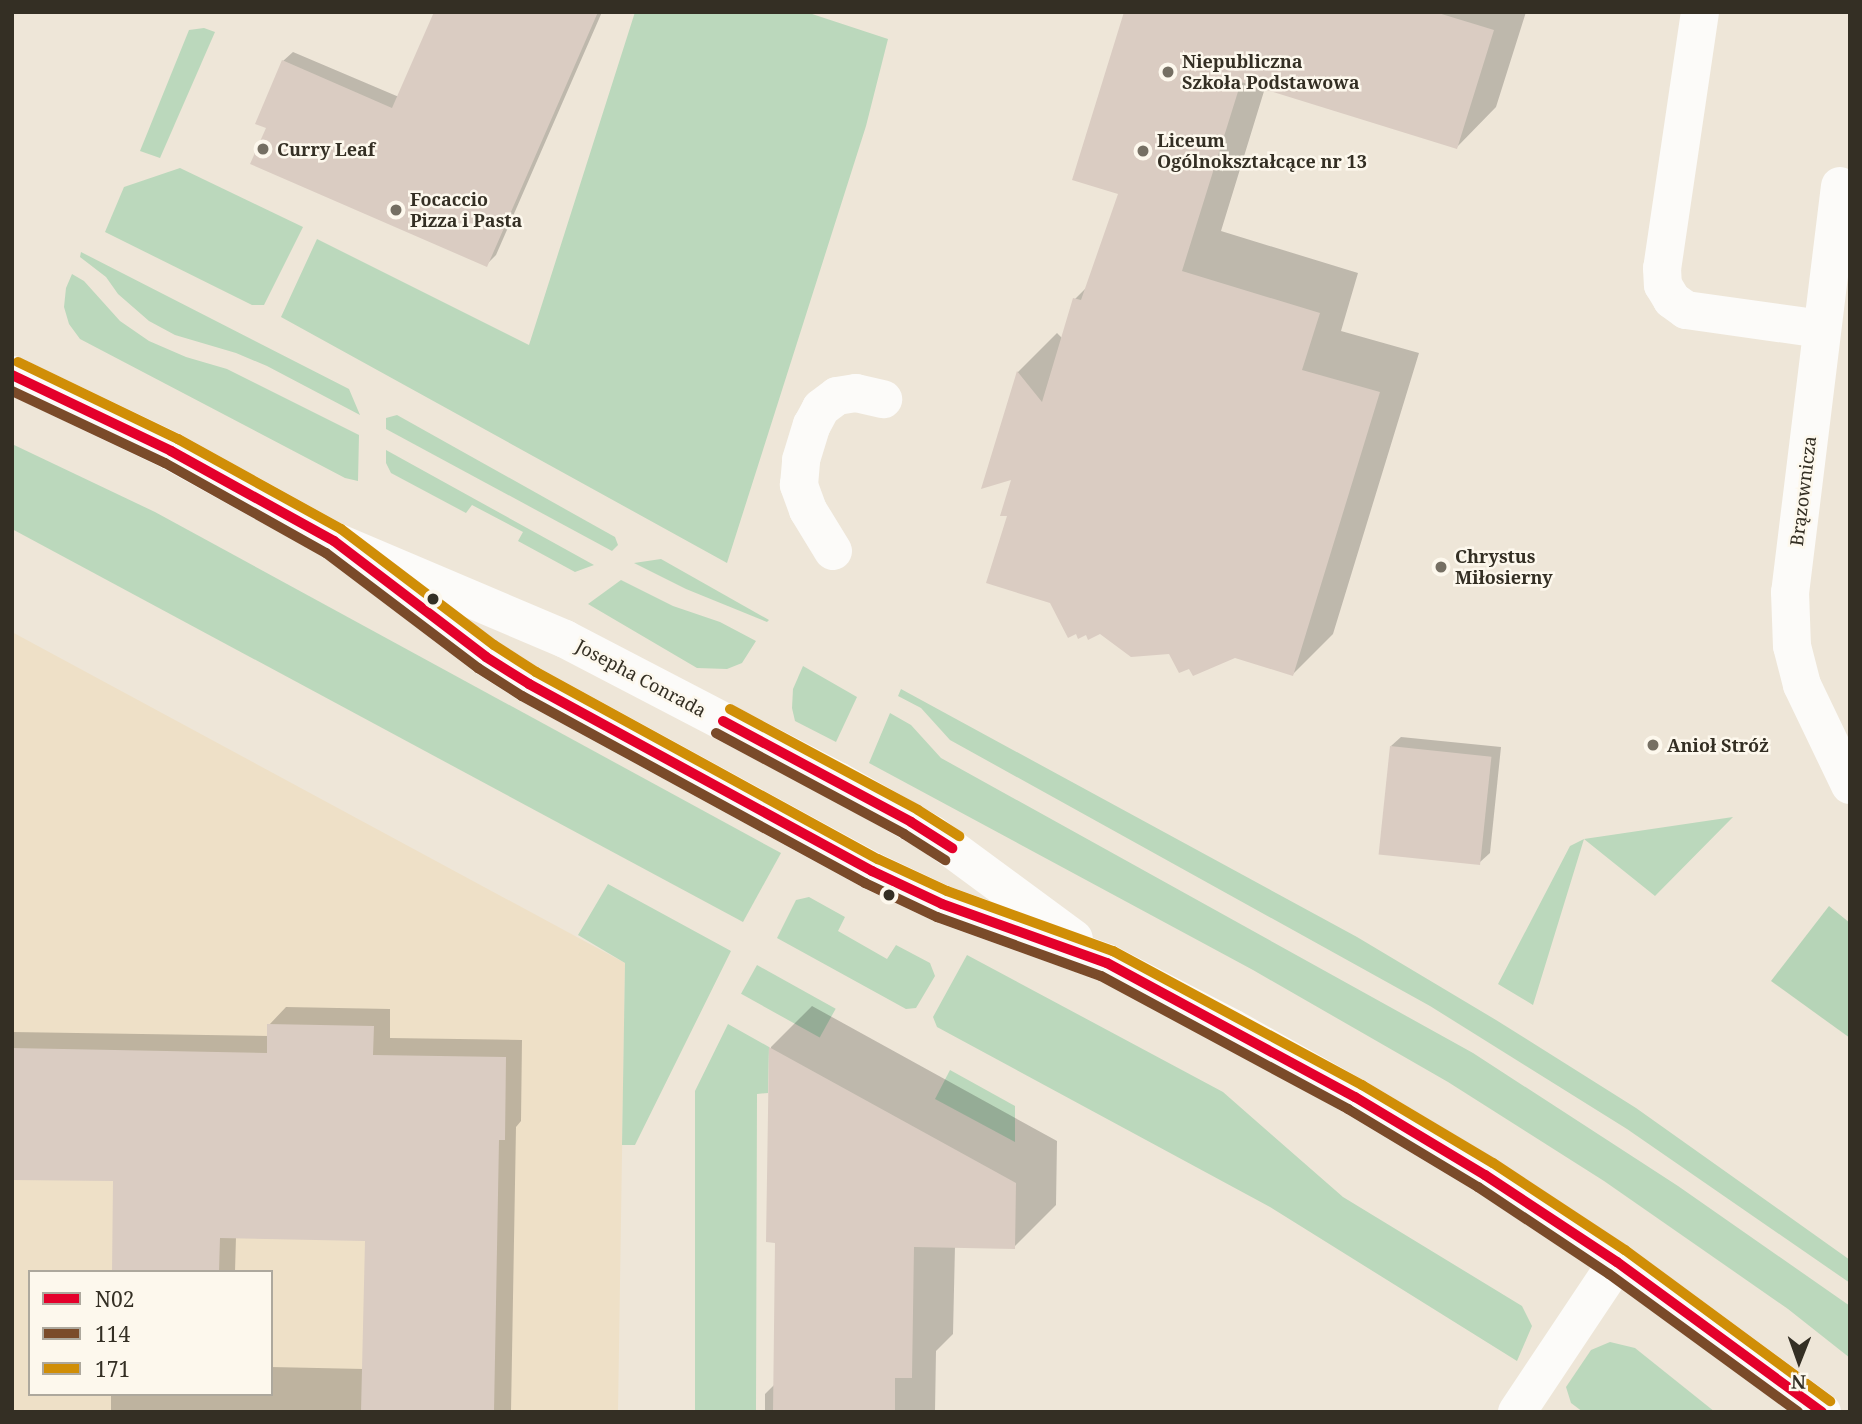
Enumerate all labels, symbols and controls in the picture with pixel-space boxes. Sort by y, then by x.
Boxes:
place label: Niepubliczna Szkoła Podstawowa [1182,51,1360,94]
marker: Niepubliczna Szkoła Podstawowa [1160,64,1176,80]
place label: Liceum Ogólnokształcące nr 13 [1157,130,1367,172]
place label: Curry Leaf [277,138,375,160]
marker: Curry Leaf [255,141,271,157]
marker: Liceum Ogólnokształcące nr 13 [1135,143,1151,159]
place label: Focaccio Pizza i Pasta [410,189,522,232]
marker: Focaccio Pizza i Pasta [388,202,404,218]
street label: Brązownicza [1786,435,1820,547]
place label: Chrystus Miłosierny [1455,546,1553,588]
marker: Chrystus Miłosierny [1433,559,1449,575]
unlabelled marker [426,592,440,606]
street label: Josepha Conrada [572,635,710,721]
place label: Anioł Stróż [1667,734,1769,756]
marker: Anioł Stróż [1645,737,1661,753]
unlabelled marker [882,888,896,902]
legend [28,1270,273,1396]
text: N02 [95,1285,135,1313]
text: 114 [95,1320,130,1348]
north arrow [1764,1326,1834,1396]
text: 171 [95,1355,130,1383]
text: N [1791,1369,1806,1395]

